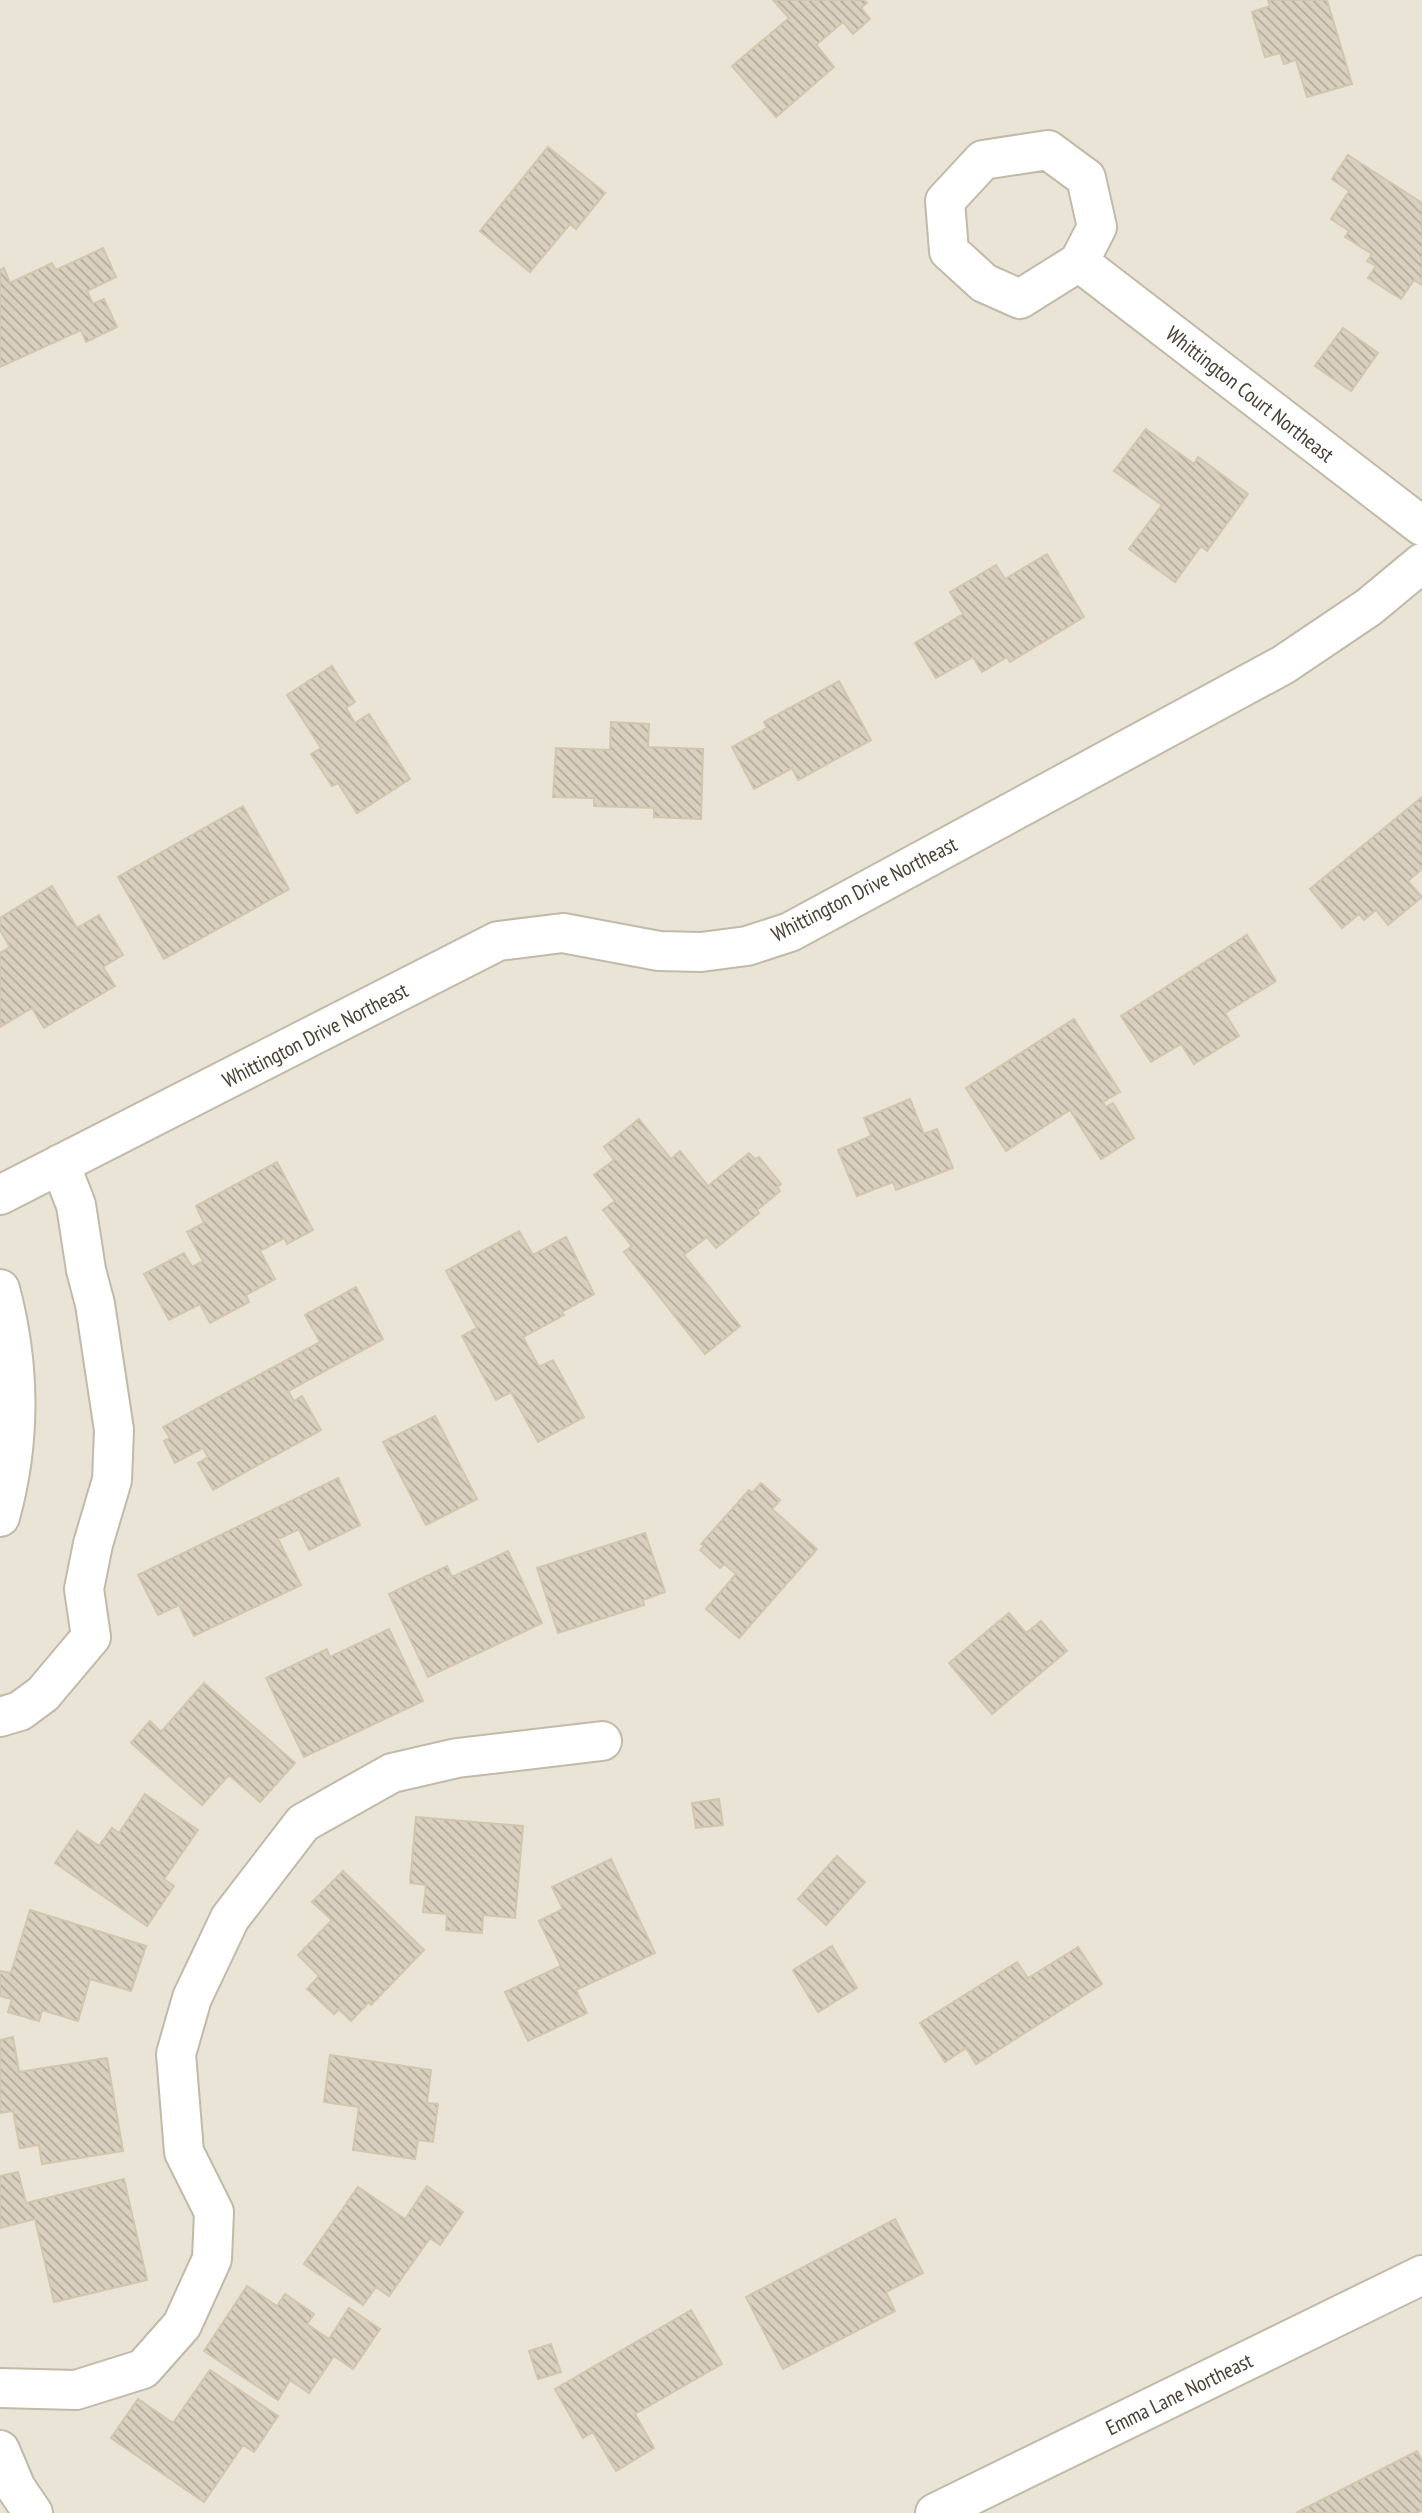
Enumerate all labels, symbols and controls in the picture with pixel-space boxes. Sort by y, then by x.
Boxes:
street label: Whittington Court Northeast [1161,320,1340,468]
street label: Whittington Drive Northeast [767,830,962,948]
street label: Whittington Drive Northeast [218,976,413,1094]
street label: Emma Lane Northeast [1101,2347,1257,2441]

